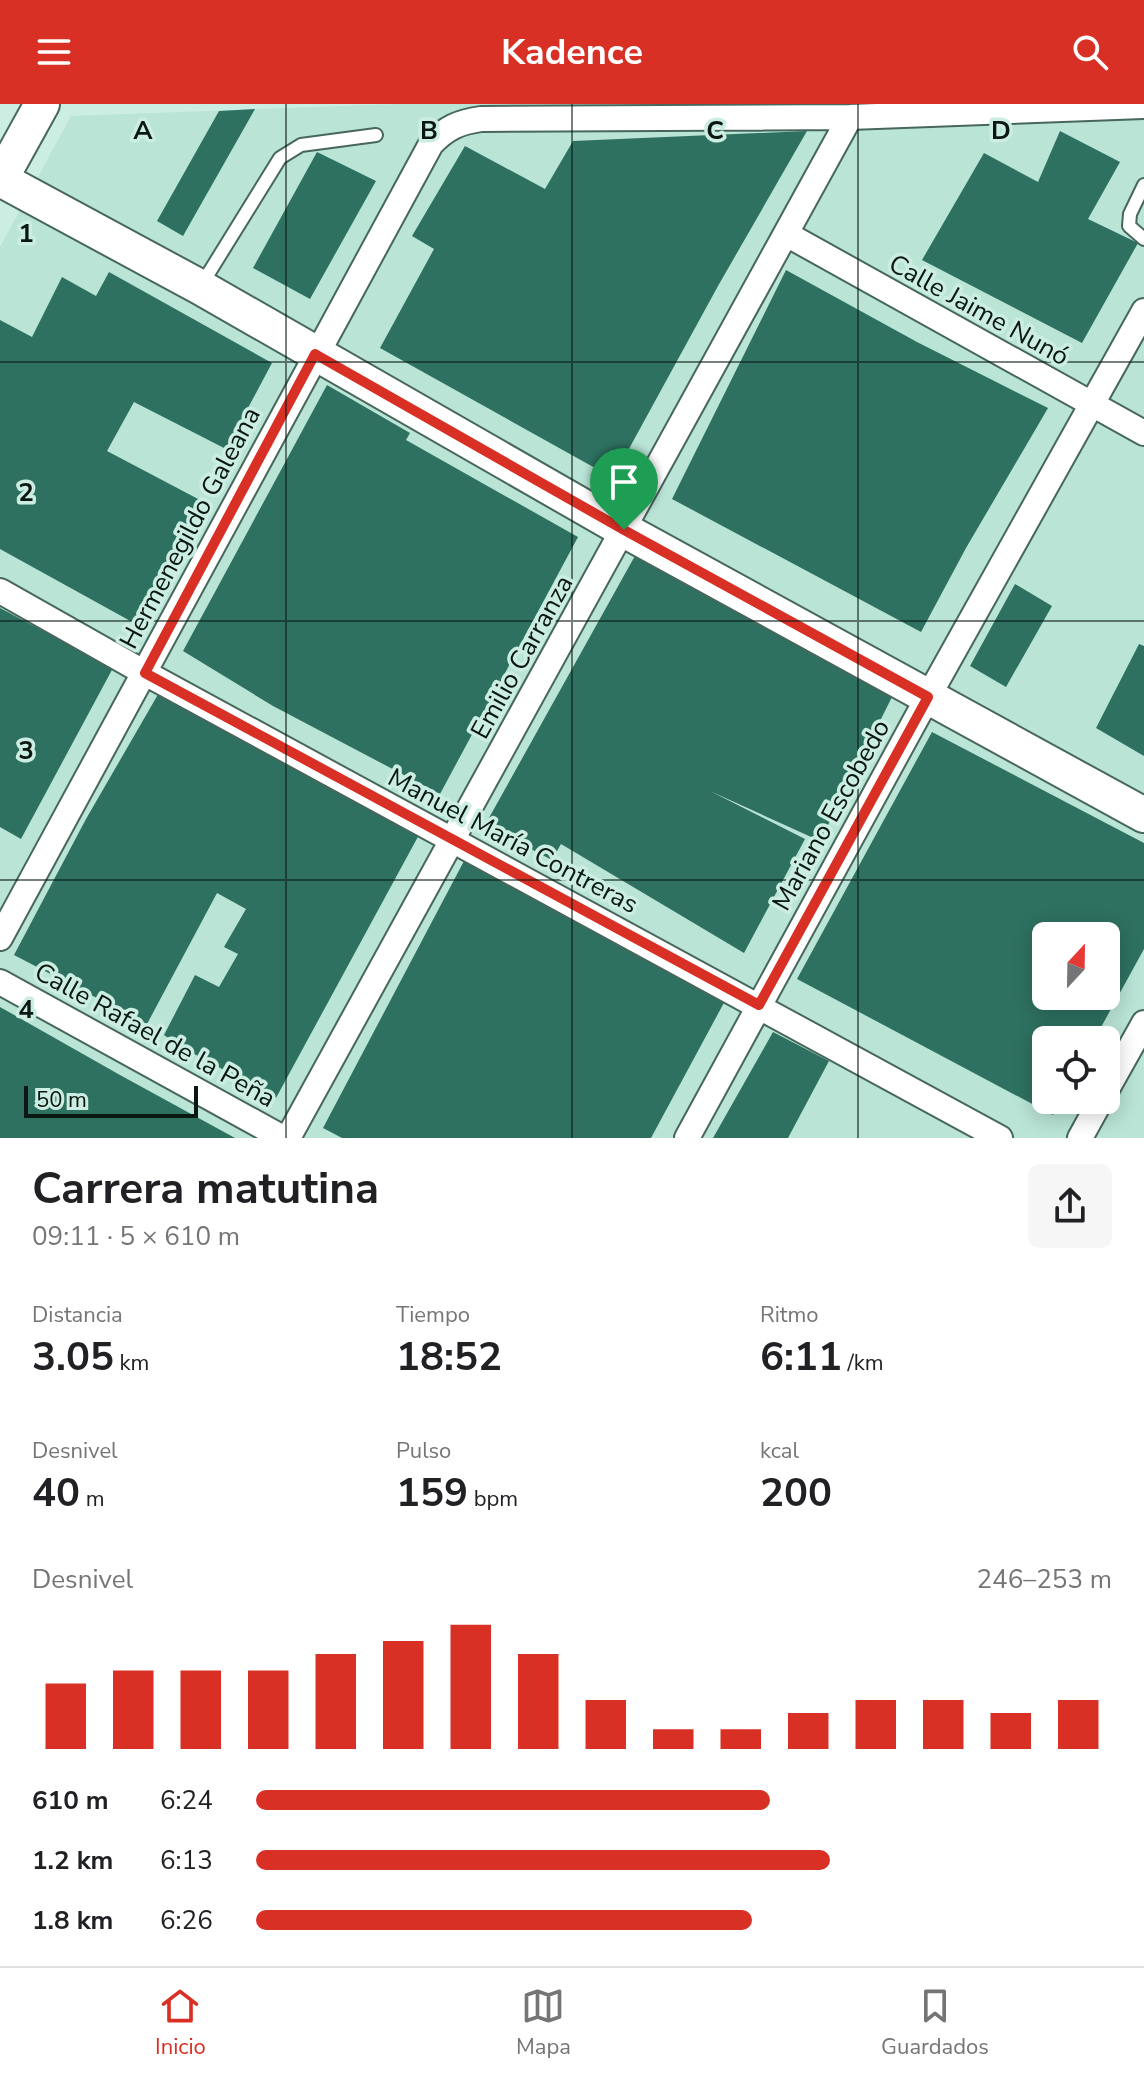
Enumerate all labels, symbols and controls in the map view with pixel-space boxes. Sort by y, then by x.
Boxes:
text: Kadence [501,28,643,77]
icon: menu [32,30,76,74]
icon: search [1068,30,1112,74]
text: A [133,113,153,148]
text: B [420,113,438,148]
text: C [706,113,724,148]
text: D [991,113,1011,148]
text: 1 [18,216,34,251]
street label: Calle Jaime Nunó [883,246,1075,374]
street label: Hermenegildo Galeana [111,401,269,655]
pin [590,448,658,530]
icon: arrive [602,460,646,504]
text: 2 [18,475,34,510]
street label: Emilio Carranza [463,569,581,745]
street label: Mariano Escobedo [764,713,898,917]
text: 3 [18,733,34,768]
street label: Manuel María Contreras [382,760,644,922]
north arrow [1032,922,1120,1010]
map controls [1032,922,1120,1114]
street label: Calle Rafael de la Peña [28,954,282,1116]
text: 4 [18,992,34,1027]
button: locate [1032,1026,1120,1114]
scale bar [24,1082,198,1118]
text: 50 m [36,1085,87,1115]
text: Carrera matutina [32,1159,379,1219]
button: share [1028,1164,1112,1248]
text: 09:11 · 5 × 610 m [32,1219,240,1254]
text: Distancia [32,1300,123,1330]
text: Tiempo [396,1300,470,1330]
text: Ritmo [760,1300,819,1330]
text: 3.05 [32,1330,114,1384]
text: 18:52 [396,1330,502,1384]
text: 6:11 [760,1330,842,1384]
text: km [114,1348,149,1378]
text: /km [842,1348,884,1378]
text: Desnivel [32,1436,118,1466]
text: Pulso [396,1436,451,1466]
text: kcal [760,1436,799,1466]
text: 40 [32,1466,80,1520]
text: 159 [396,1466,468,1520]
text: 200 [760,1466,832,1520]
text: m [80,1484,105,1514]
text: bpm [468,1484,518,1514]
text: Desnivel [32,1562,133,1597]
text: 246–253 m [976,1562,1112,1597]
text: 610 m [32,1783,109,1818]
text: 6:24 [160,1783,213,1818]
text: 1.2 km [32,1843,113,1878]
text: 6:13 [160,1843,213,1878]
text: 1.8 km [32,1903,113,1938]
text: 6:26 [160,1903,213,1938]
tab: Inicio [155,1984,206,2062]
tab: Mapa [516,1984,571,2062]
tab: Guardados [881,1984,989,2062]

